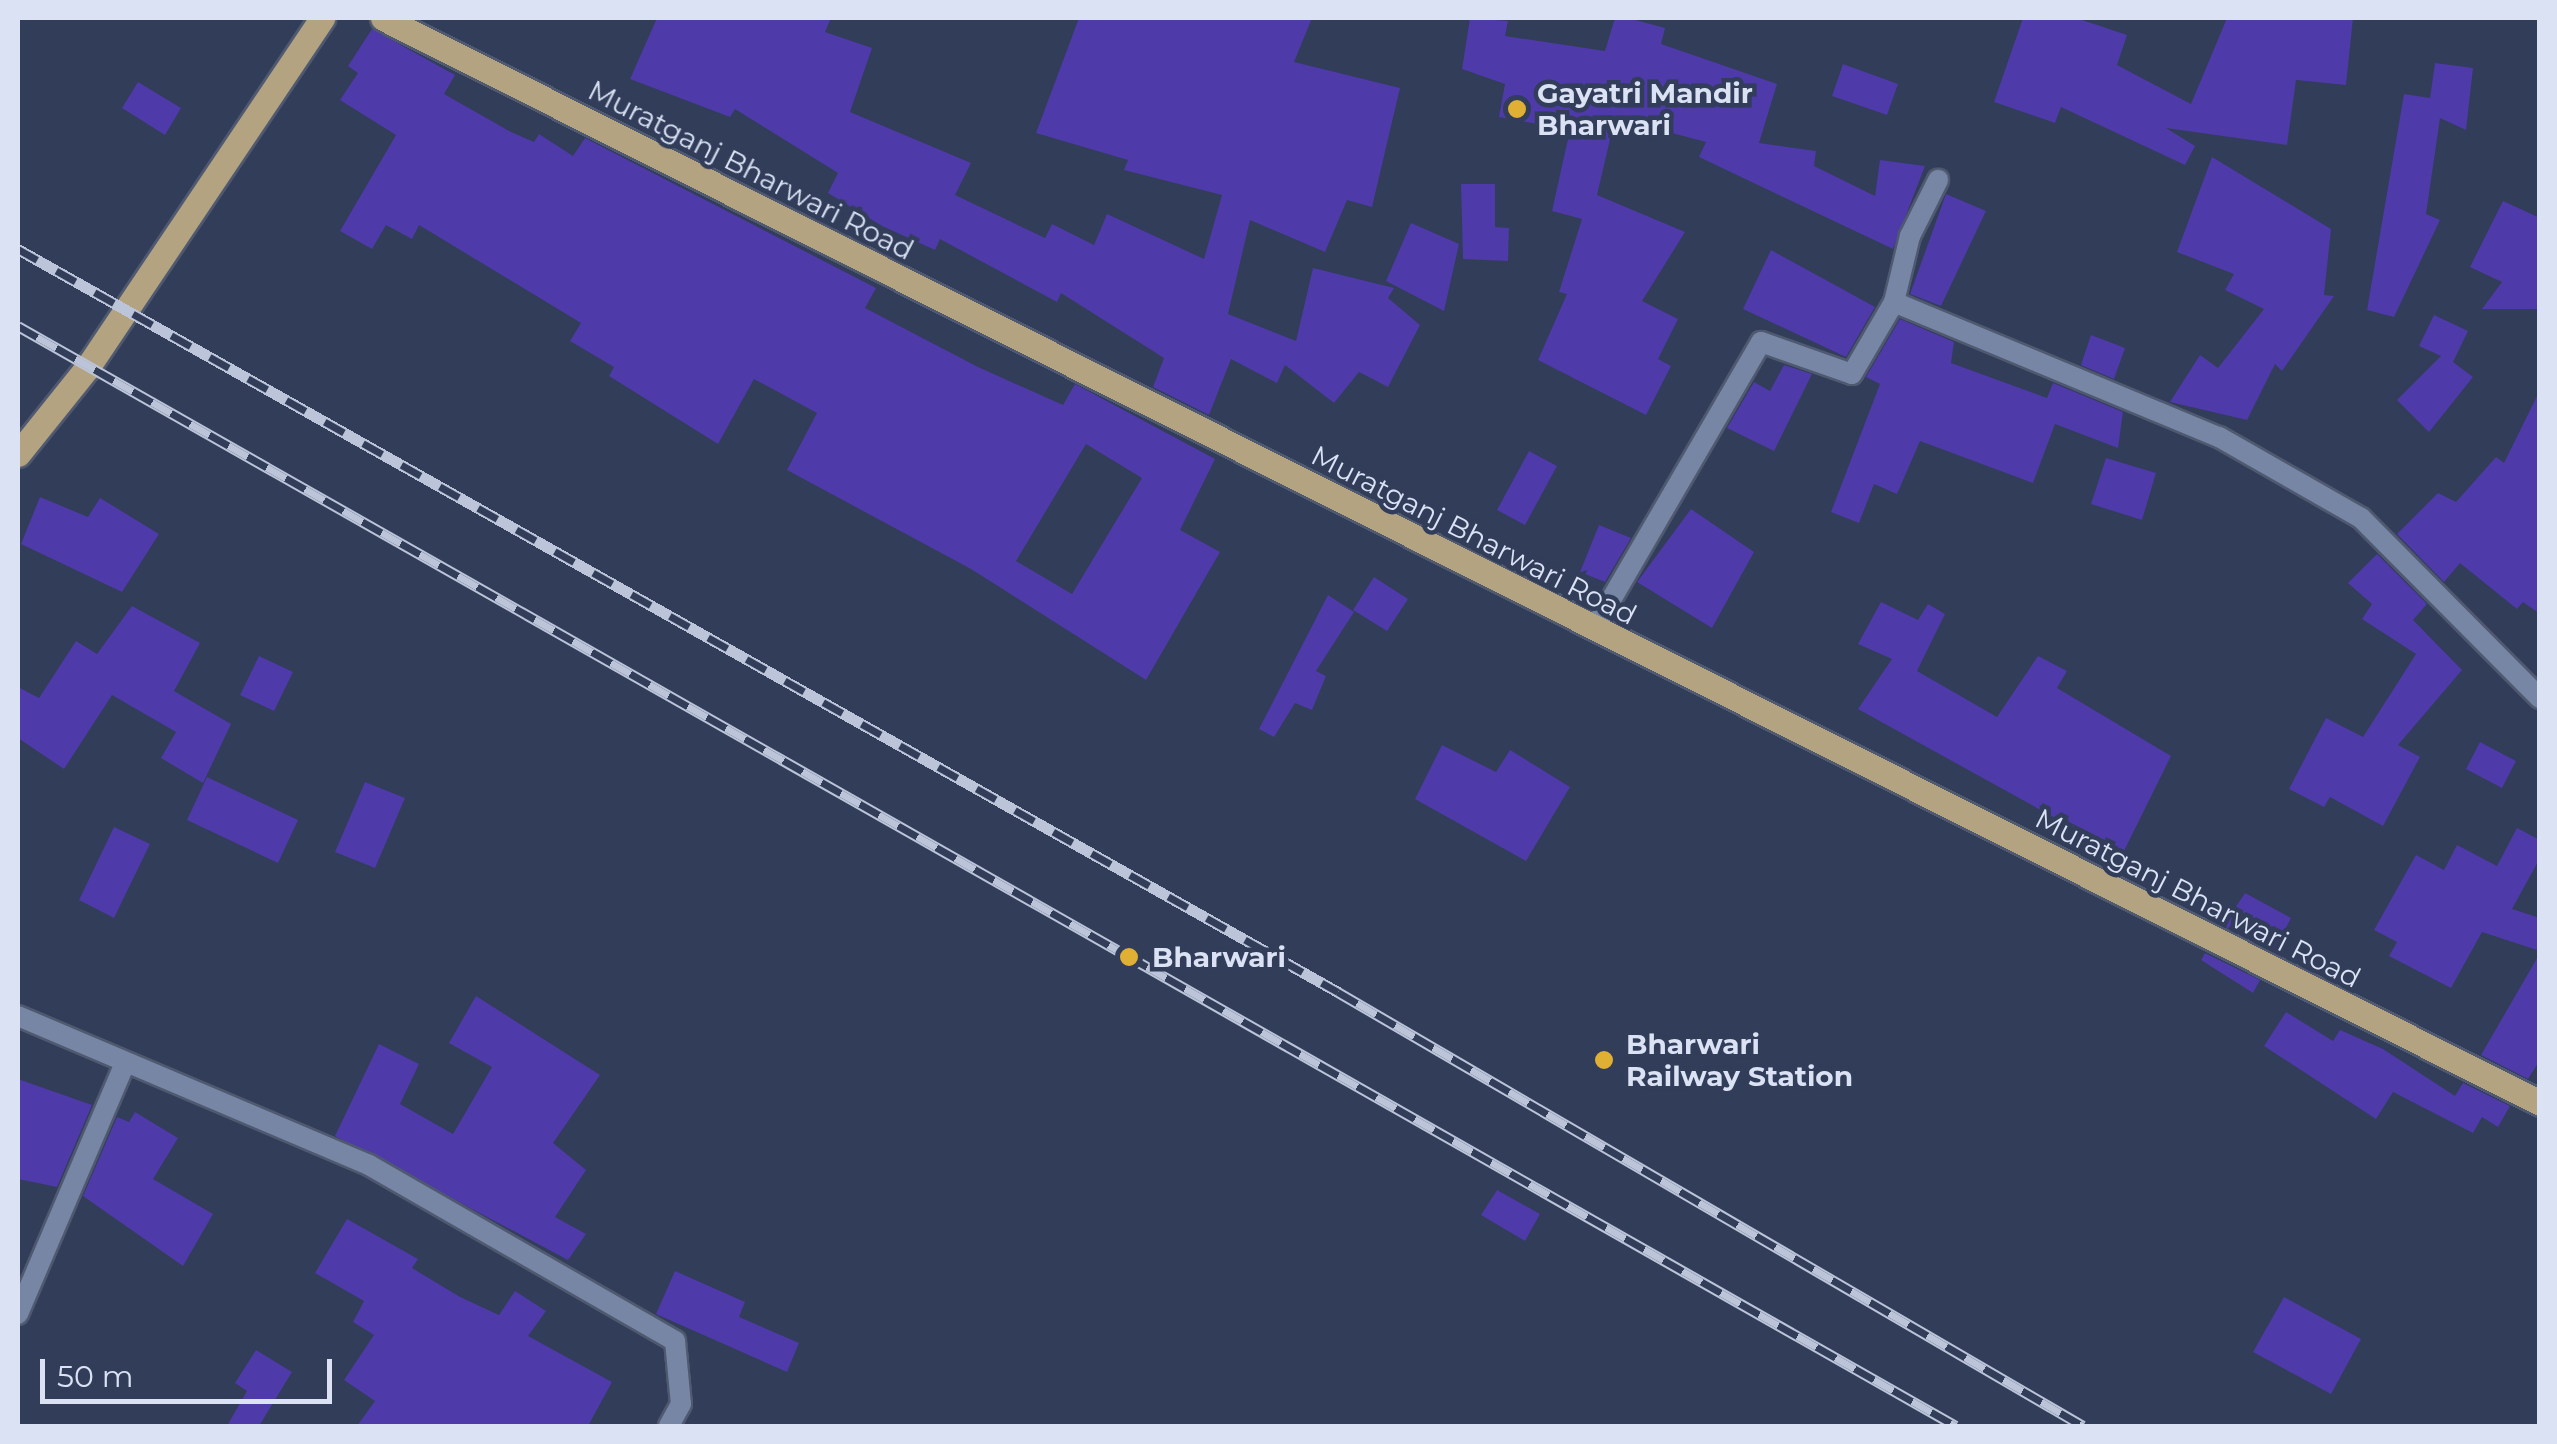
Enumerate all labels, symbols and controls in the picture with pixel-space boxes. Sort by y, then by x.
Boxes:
street label: Muratganj Bharwari Road [583,73,919,267]
place label: Gayatri Mandir Bharwari [1537,76,1753,142]
marker: Gayatri Mandir Bharwari [1506,98,1528,120]
street label: Muratganj Bharwari Road [1306,438,1642,632]
street label: Muratganj Bharwari Road [2030,801,2366,995]
place label: Bharwari [1152,940,1286,974]
marker: Bharwari [1116,944,1142,970]
place label: Bharwari Railway Station [1626,1027,1853,1093]
marker: Bharwari Railway Station [1591,1047,1617,1073]
scale bar [45,1339,338,1401]
text: 50 m [57,1358,134,1395]

